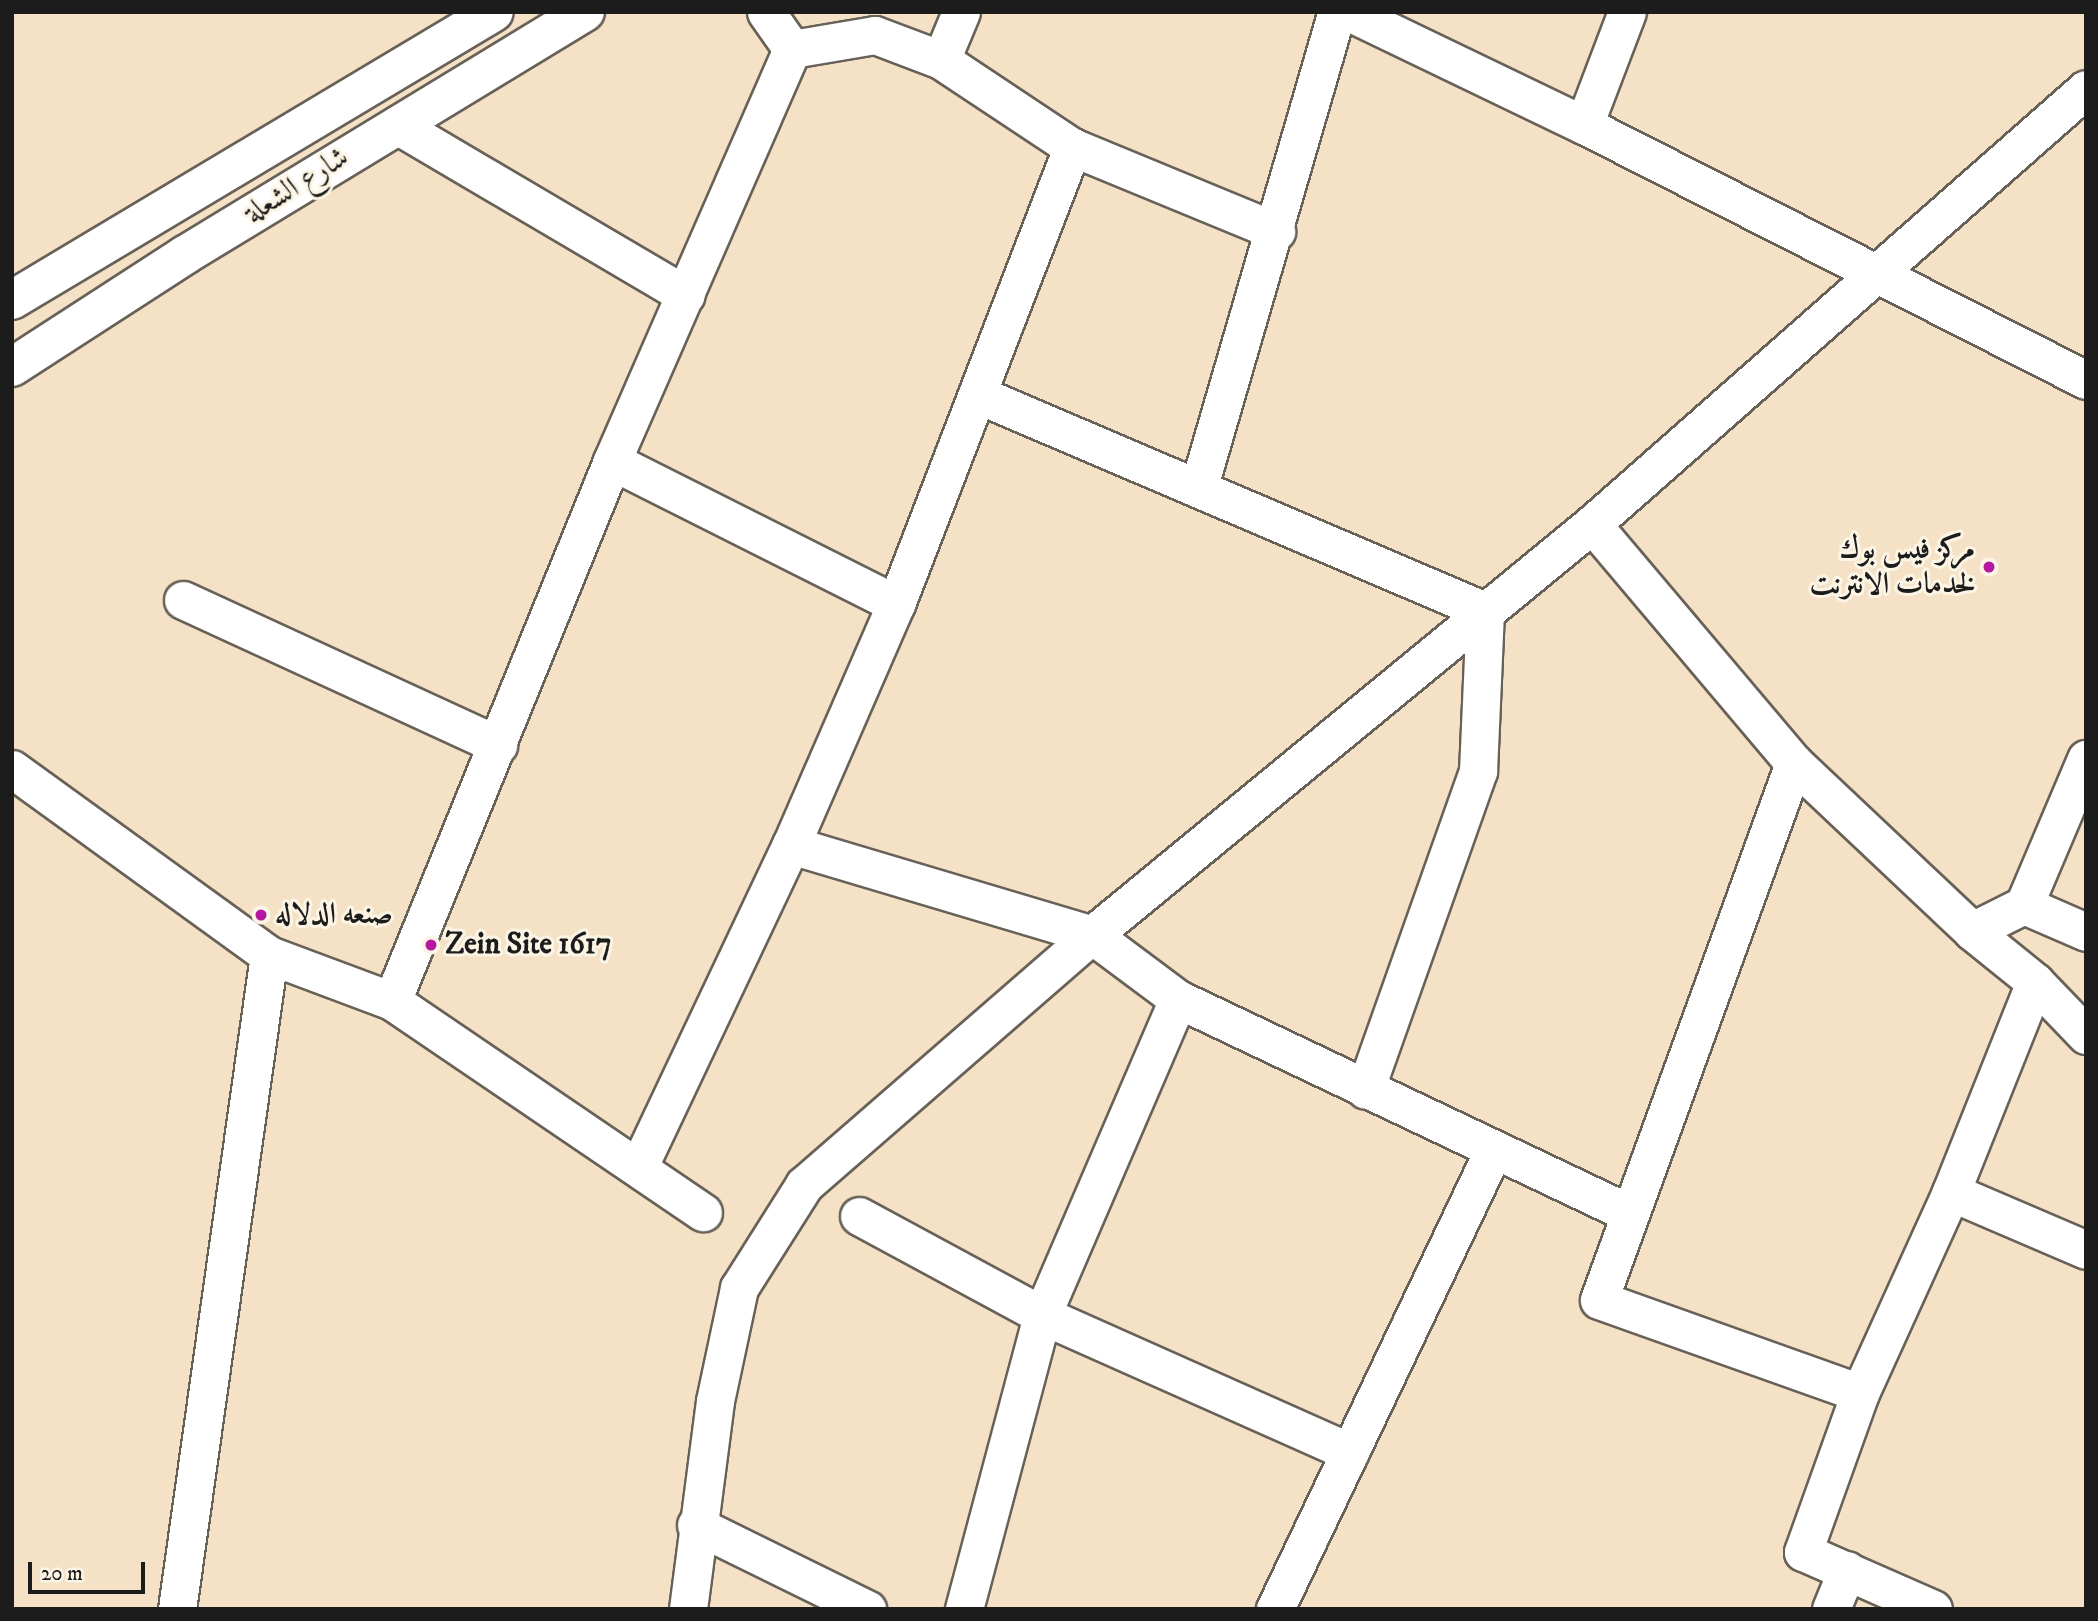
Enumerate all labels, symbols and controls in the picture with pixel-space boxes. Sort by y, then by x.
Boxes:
street label: شارع الشعلة [238,140,356,232]
place label: مركز فيس بوك لخدمات الانترنت [1810,532,1975,602]
marker: مركز فيس بوك لخدمات الانترنت [1981,559,1997,575]
place label: صنعه الدلاله [275,897,393,933]
marker: صنعه الدلاله [253,907,269,923]
place label: Zein Site 1617 [445,927,612,963]
marker: Zein Site 1617 [423,937,439,953]
scale bar [32,1548,149,1592]
text: 20 m [41,1561,83,1587]

